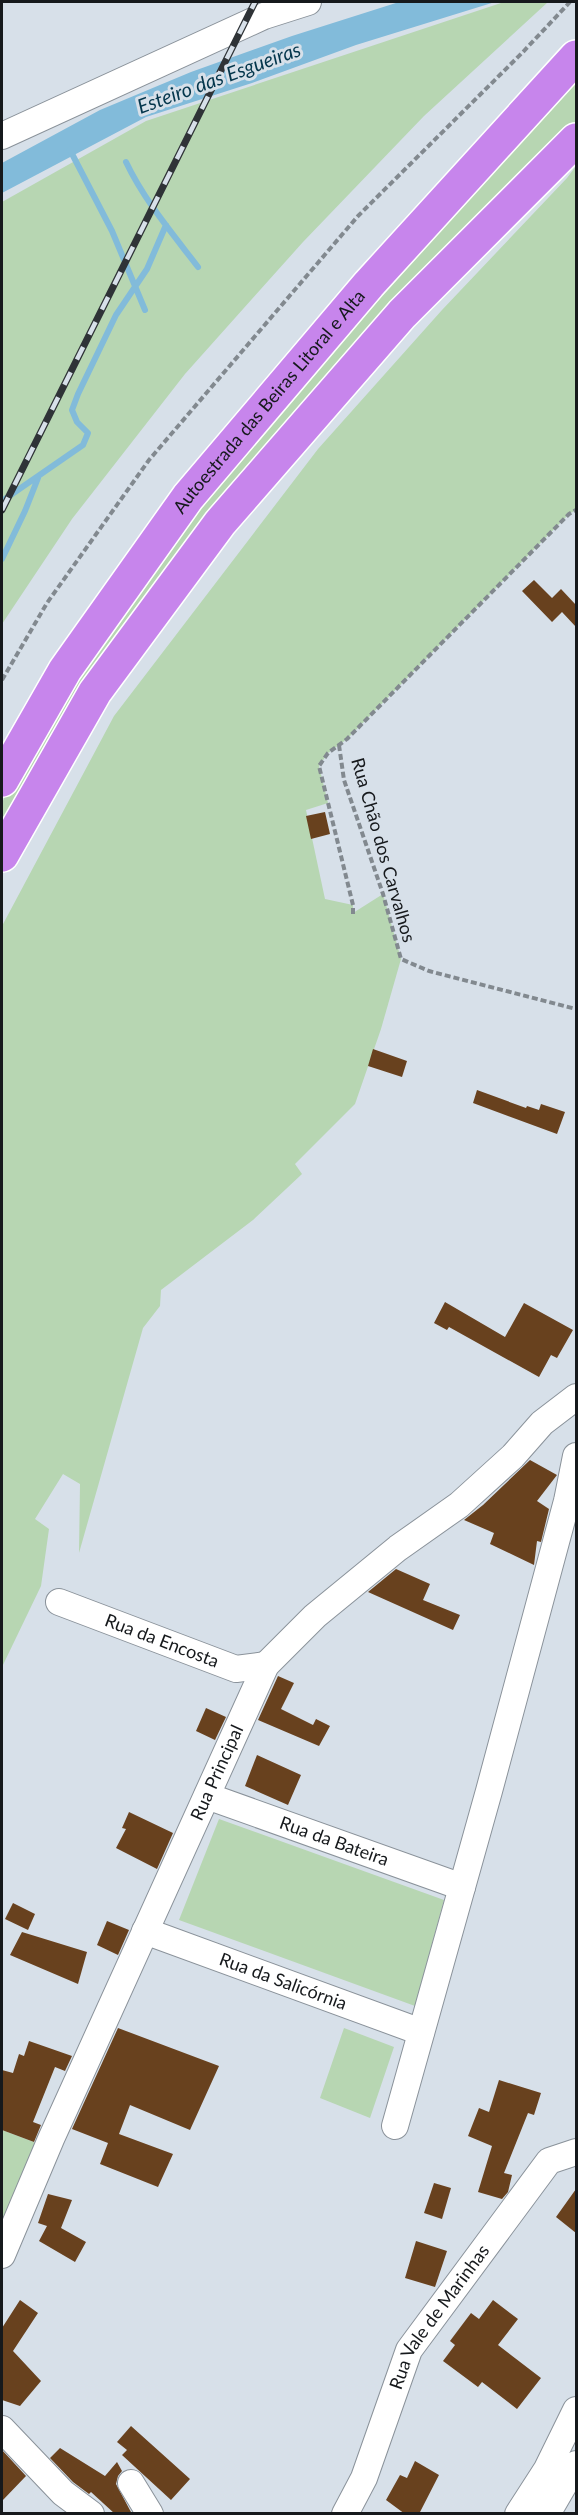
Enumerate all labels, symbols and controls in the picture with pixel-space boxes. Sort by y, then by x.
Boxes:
water label: Esteiro das Esgueiras [134,36,304,118]
street label: Autoestrada das Beiras Litoral e Alta [168,285,369,517]
street label: Rua Chão dos Carvalhos [347,755,421,945]
street label: Rua da Encosta [102,1608,222,1672]
street label: Rua Principal [185,1721,247,1824]
street label: Rua da Bateira [277,1811,392,1870]
street label: Rua da Salicórnia [217,1947,350,2014]
street label: Rua Vale de Marinhas [384,2240,494,2392]

